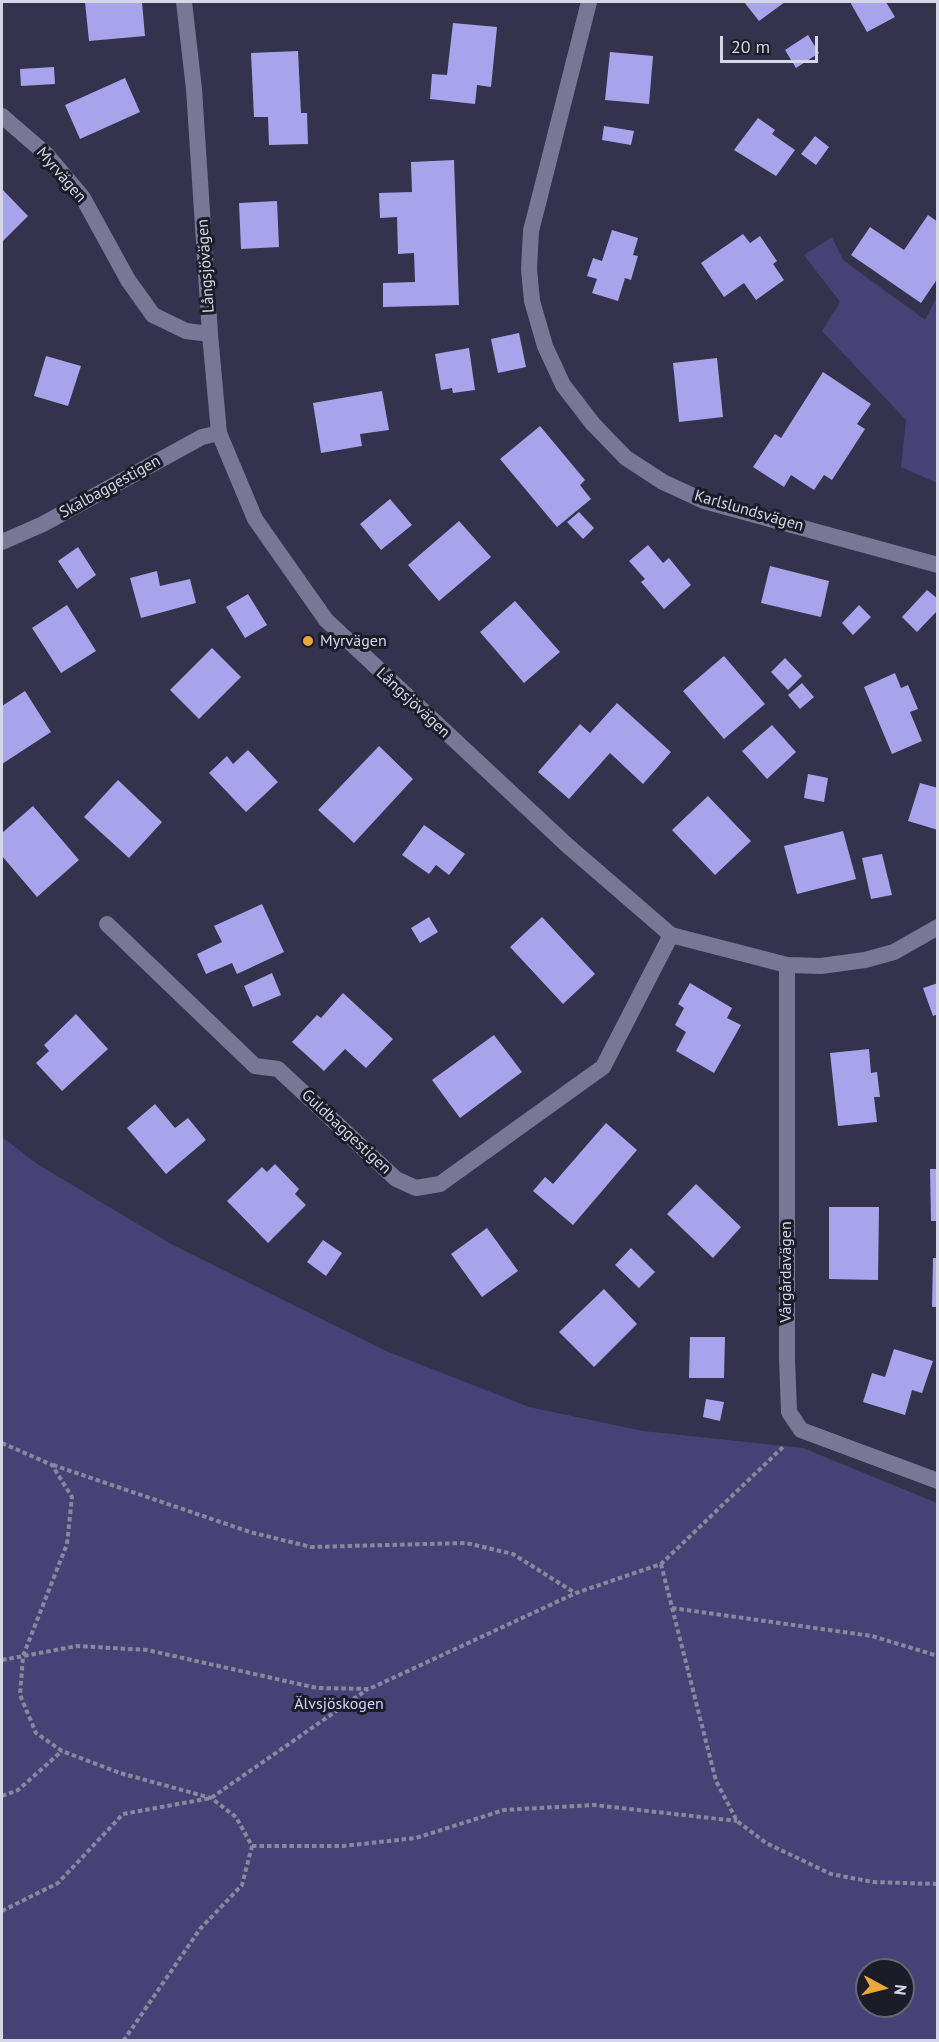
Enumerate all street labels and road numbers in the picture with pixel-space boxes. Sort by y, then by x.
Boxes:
street label: Myrvägen [32,144,90,206]
street label: Långsjövägen [193,218,219,314]
street label: Skalbaggestigen [56,451,164,523]
street label: Karlslundsvägen [692,486,806,536]
street label: Långsjövägen [372,664,454,742]
street label: Guldbaggestigen [297,1086,395,1178]
street label: Vårgårdavägen [776,1221,796,1323]

